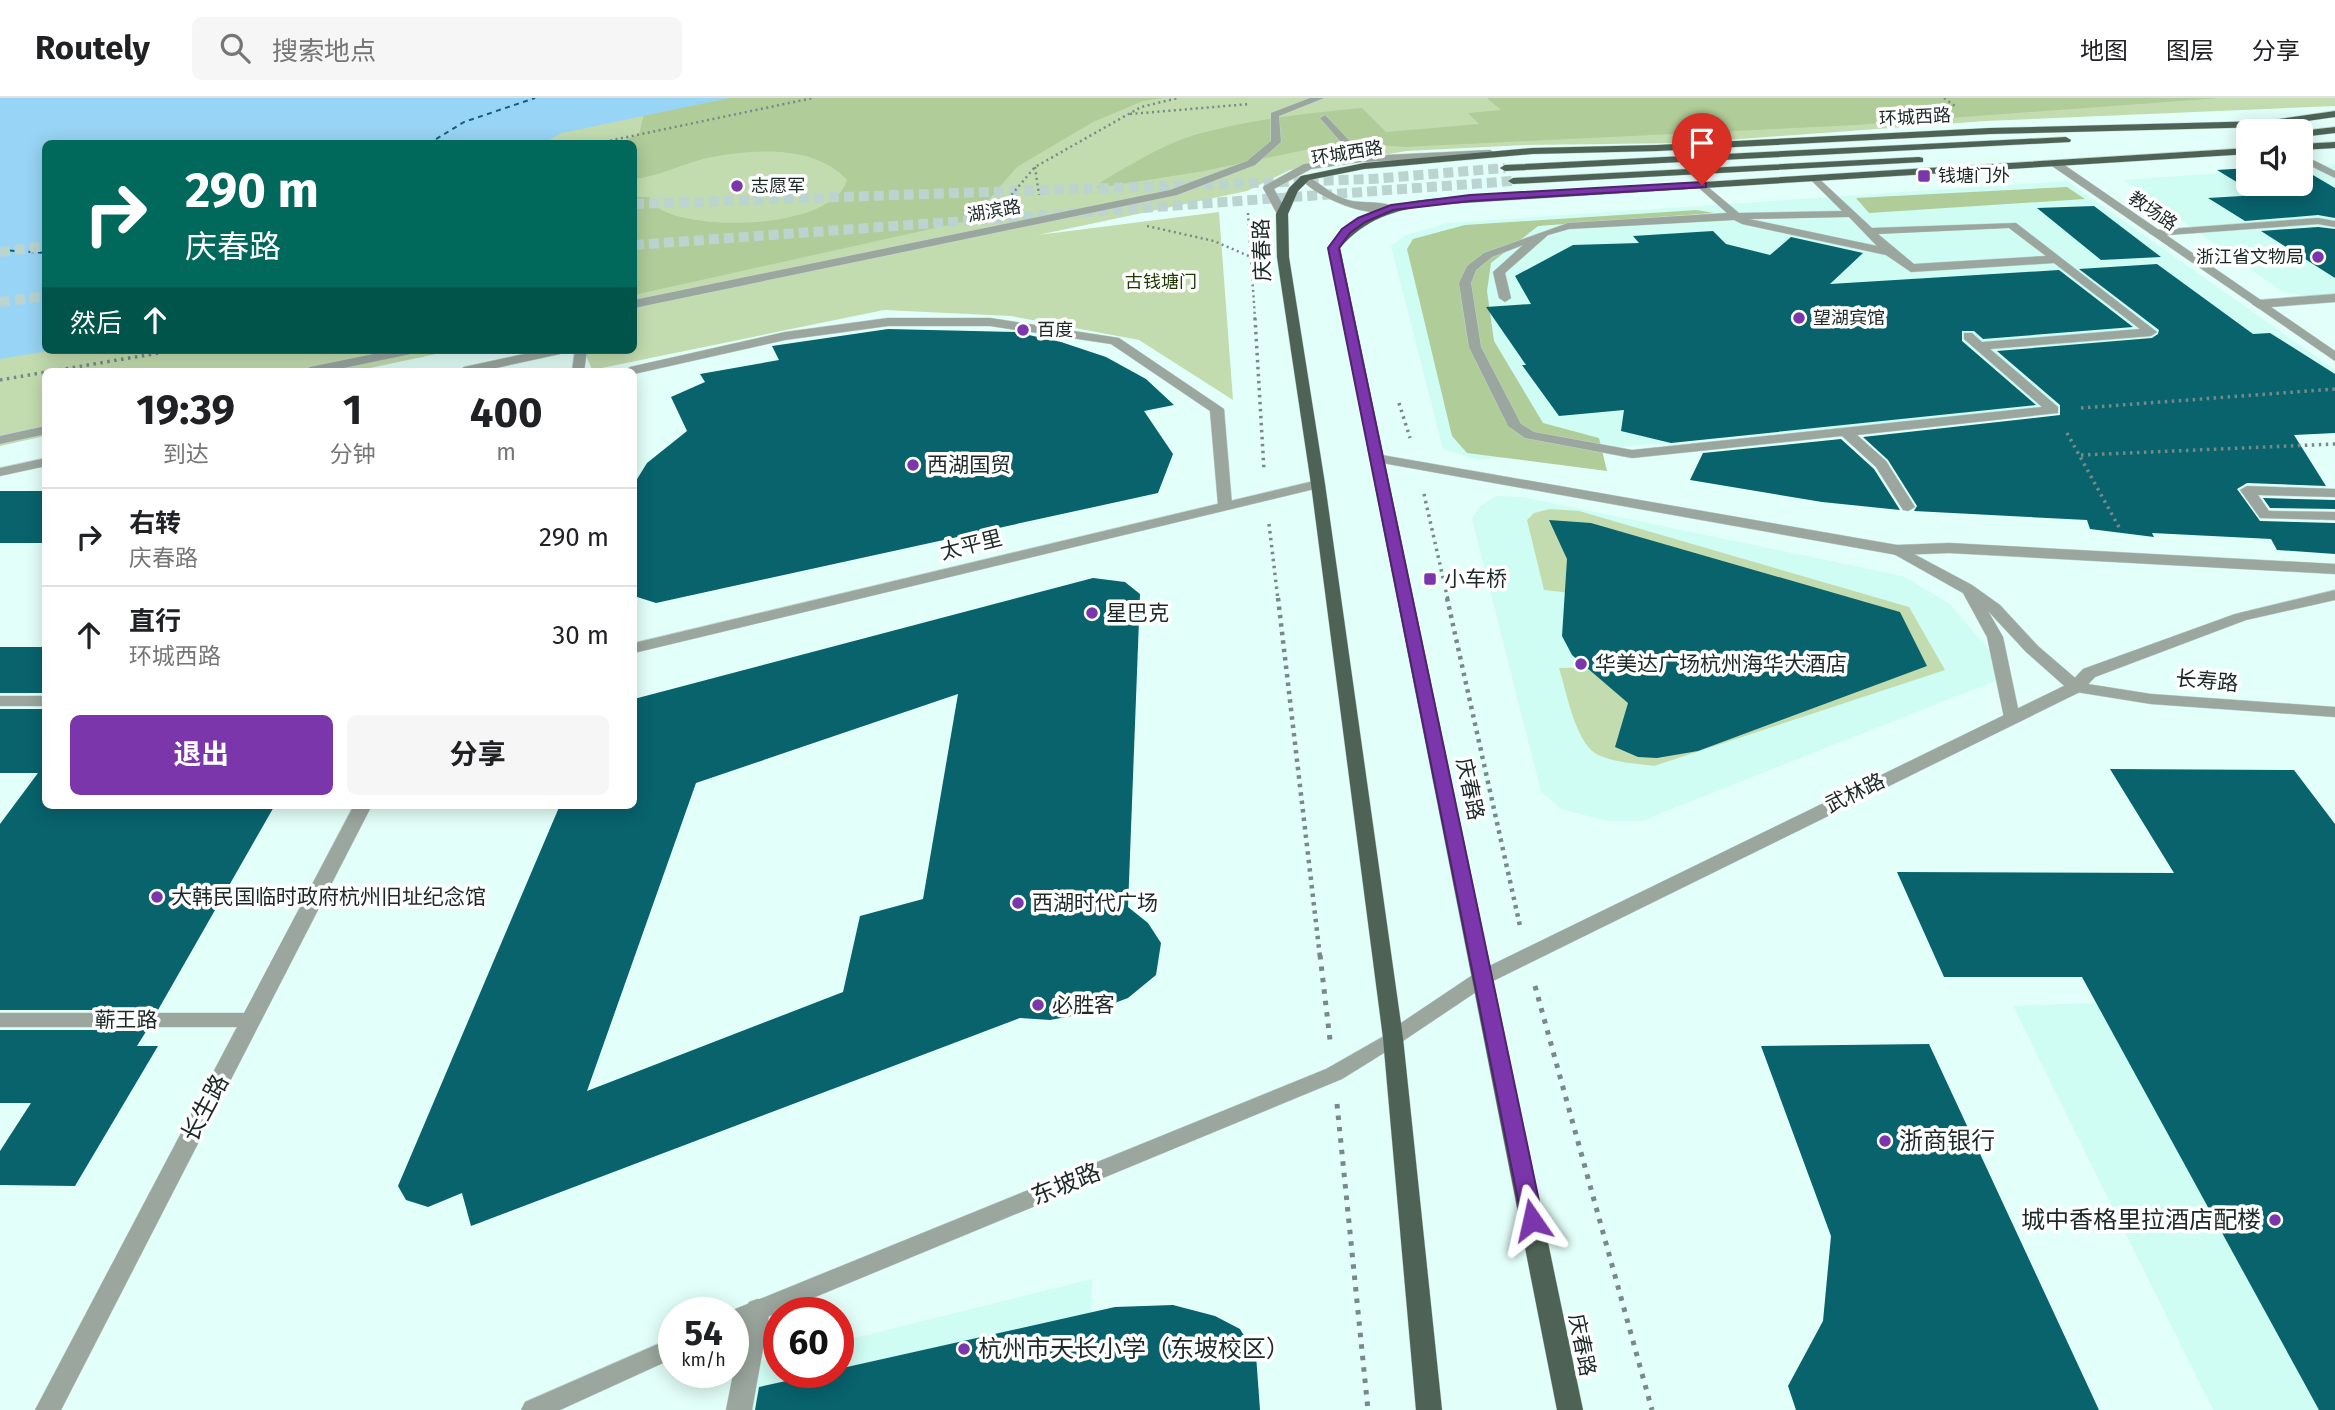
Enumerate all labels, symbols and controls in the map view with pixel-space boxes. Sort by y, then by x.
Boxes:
search box [192,17,682,80]
text: Routely [35,28,150,68]
icon: search [216,29,254,67]
text: 搜索地点 [272,36,376,67]
text: 地图 [2080,37,2128,65]
text: 图层 [2166,37,2214,65]
text: 分享 [2252,37,2300,65]
street label: 环城西路 [1878,104,1952,130]
pin [1672,113,1732,185]
map controls [2236,119,2313,196]
button: sound [2236,119,2313,196]
icon: arrive [1683,124,1721,162]
street label: 环城西路 [1310,137,1384,169]
text: 290 m [185,161,319,220]
place label: 钱塘门外 [1938,165,2010,187]
icon: right [70,168,161,259]
marker: 钱塘门外 [1916,168,1932,184]
place label: 志愿军 [751,175,805,197]
marker: 志愿军 [729,178,745,194]
street label: 教场路 [2124,187,2182,235]
street label: 湖滨路 [966,195,1022,227]
street label: 庆春路 [1248,218,1276,282]
text: 庆春路 [185,228,281,266]
place label: 浙江省文物局 [2196,246,2304,268]
marker: 浙江省文物局 [2310,249,2326,265]
park label: 古钱塘门 [1125,271,1197,293]
icon: ahead [136,301,174,339]
place label: 望湖宾馆 [1813,307,1885,329]
text: 然后 [70,308,122,339]
marker: 望湖宾馆 [1791,310,1807,326]
place label: 百度 [1037,319,1073,341]
marker: 百度 [1015,322,1031,338]
text: 19:39 [136,385,235,435]
text: 1 [343,385,362,435]
text: 400 [470,388,543,438]
text: m [496,438,516,466]
text: 到达 [163,440,209,468]
text: 分钟 [329,440,375,468]
place label: 西湖国贸 [927,452,1011,478]
marker: 西湖国贸 [905,457,921,473]
text: 右转 [129,508,181,539]
icon: right [70,518,108,556]
text: 290 m [539,522,609,553]
street label: 太平里 [937,525,1005,565]
text: 庆春路 [129,544,198,572]
place label: 小车桥 [1444,566,1507,592]
marker: 小车桥 [1422,571,1438,587]
place label: 星巴克 [1106,600,1169,626]
marker: 星巴克 [1084,605,1100,621]
text: 直行 [129,606,181,637]
icon: ahead [70,616,108,654]
text: 30 m [552,620,609,651]
text: 环城西路 [129,642,221,670]
place label: 华美达广场杭州海华大酒店 [1595,651,1847,677]
marker: 华美达广场杭州海华大酒店 [1573,656,1589,672]
street label: 长寿路 [2174,665,2240,697]
button: 退出 [70,715,333,795]
button: 分享 [347,715,609,795]
street label: 庆春路 [1451,755,1489,823]
street label: 武林路 [1821,768,1889,818]
place label: 大韩民国临时政府杭州旧址纪念馆 [171,884,486,910]
marker: 大韩民国临时政府杭州旧址纪念馆 [149,889,165,905]
place label: 西湖时代广场 [1032,890,1158,916]
marker: 西湖时代广场 [1010,895,1026,911]
place label: 必胜客 [1052,992,1115,1018]
marker: 必胜客 [1030,997,1046,1013]
street label: 蕲王路 [95,1007,158,1033]
street label: 长生路 [176,1070,234,1146]
place label: 浙商银行 [1899,1127,1995,1155]
marker: 浙商银行 [1877,1133,1893,1149]
street label: 东坡路 [1027,1158,1105,1210]
position arrow [1495,1183,1569,1257]
place label: 城中香格里拉酒店配楼 [2021,1206,2261,1234]
marker: 城中香格里拉酒店配楼 [2267,1212,2283,1228]
speed limit sign: 60 [763,1297,854,1388]
text: 54 [684,1312,723,1354]
street label: 庆春路 [1563,1312,1601,1378]
place label: 杭州市天长小学（东坡校区） [978,1335,1290,1363]
marker: 杭州市天长小学（东坡校区） [956,1341,972,1357]
text: km/h [681,1349,726,1371]

